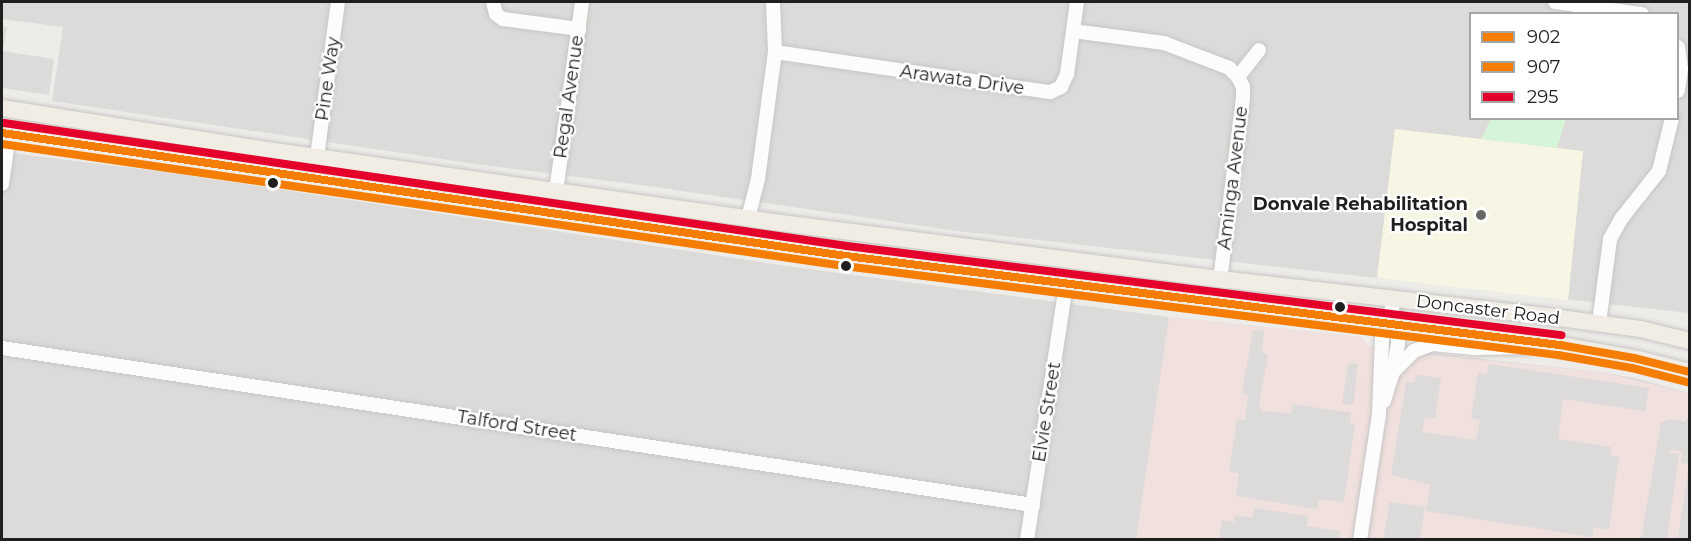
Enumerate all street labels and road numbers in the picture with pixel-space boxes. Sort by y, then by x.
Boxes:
street label: Regal Avenue [550,34,588,160]
street label: Pine Way [311,36,345,122]
street label: Arawata Drive [898,61,1026,99]
street label: Aminga Avenue [1213,105,1253,251]
street label: Doncaster Road [1415,290,1561,330]
street label: Elvie Street [1028,360,1066,464]
street label: Talford Street [456,406,578,446]

